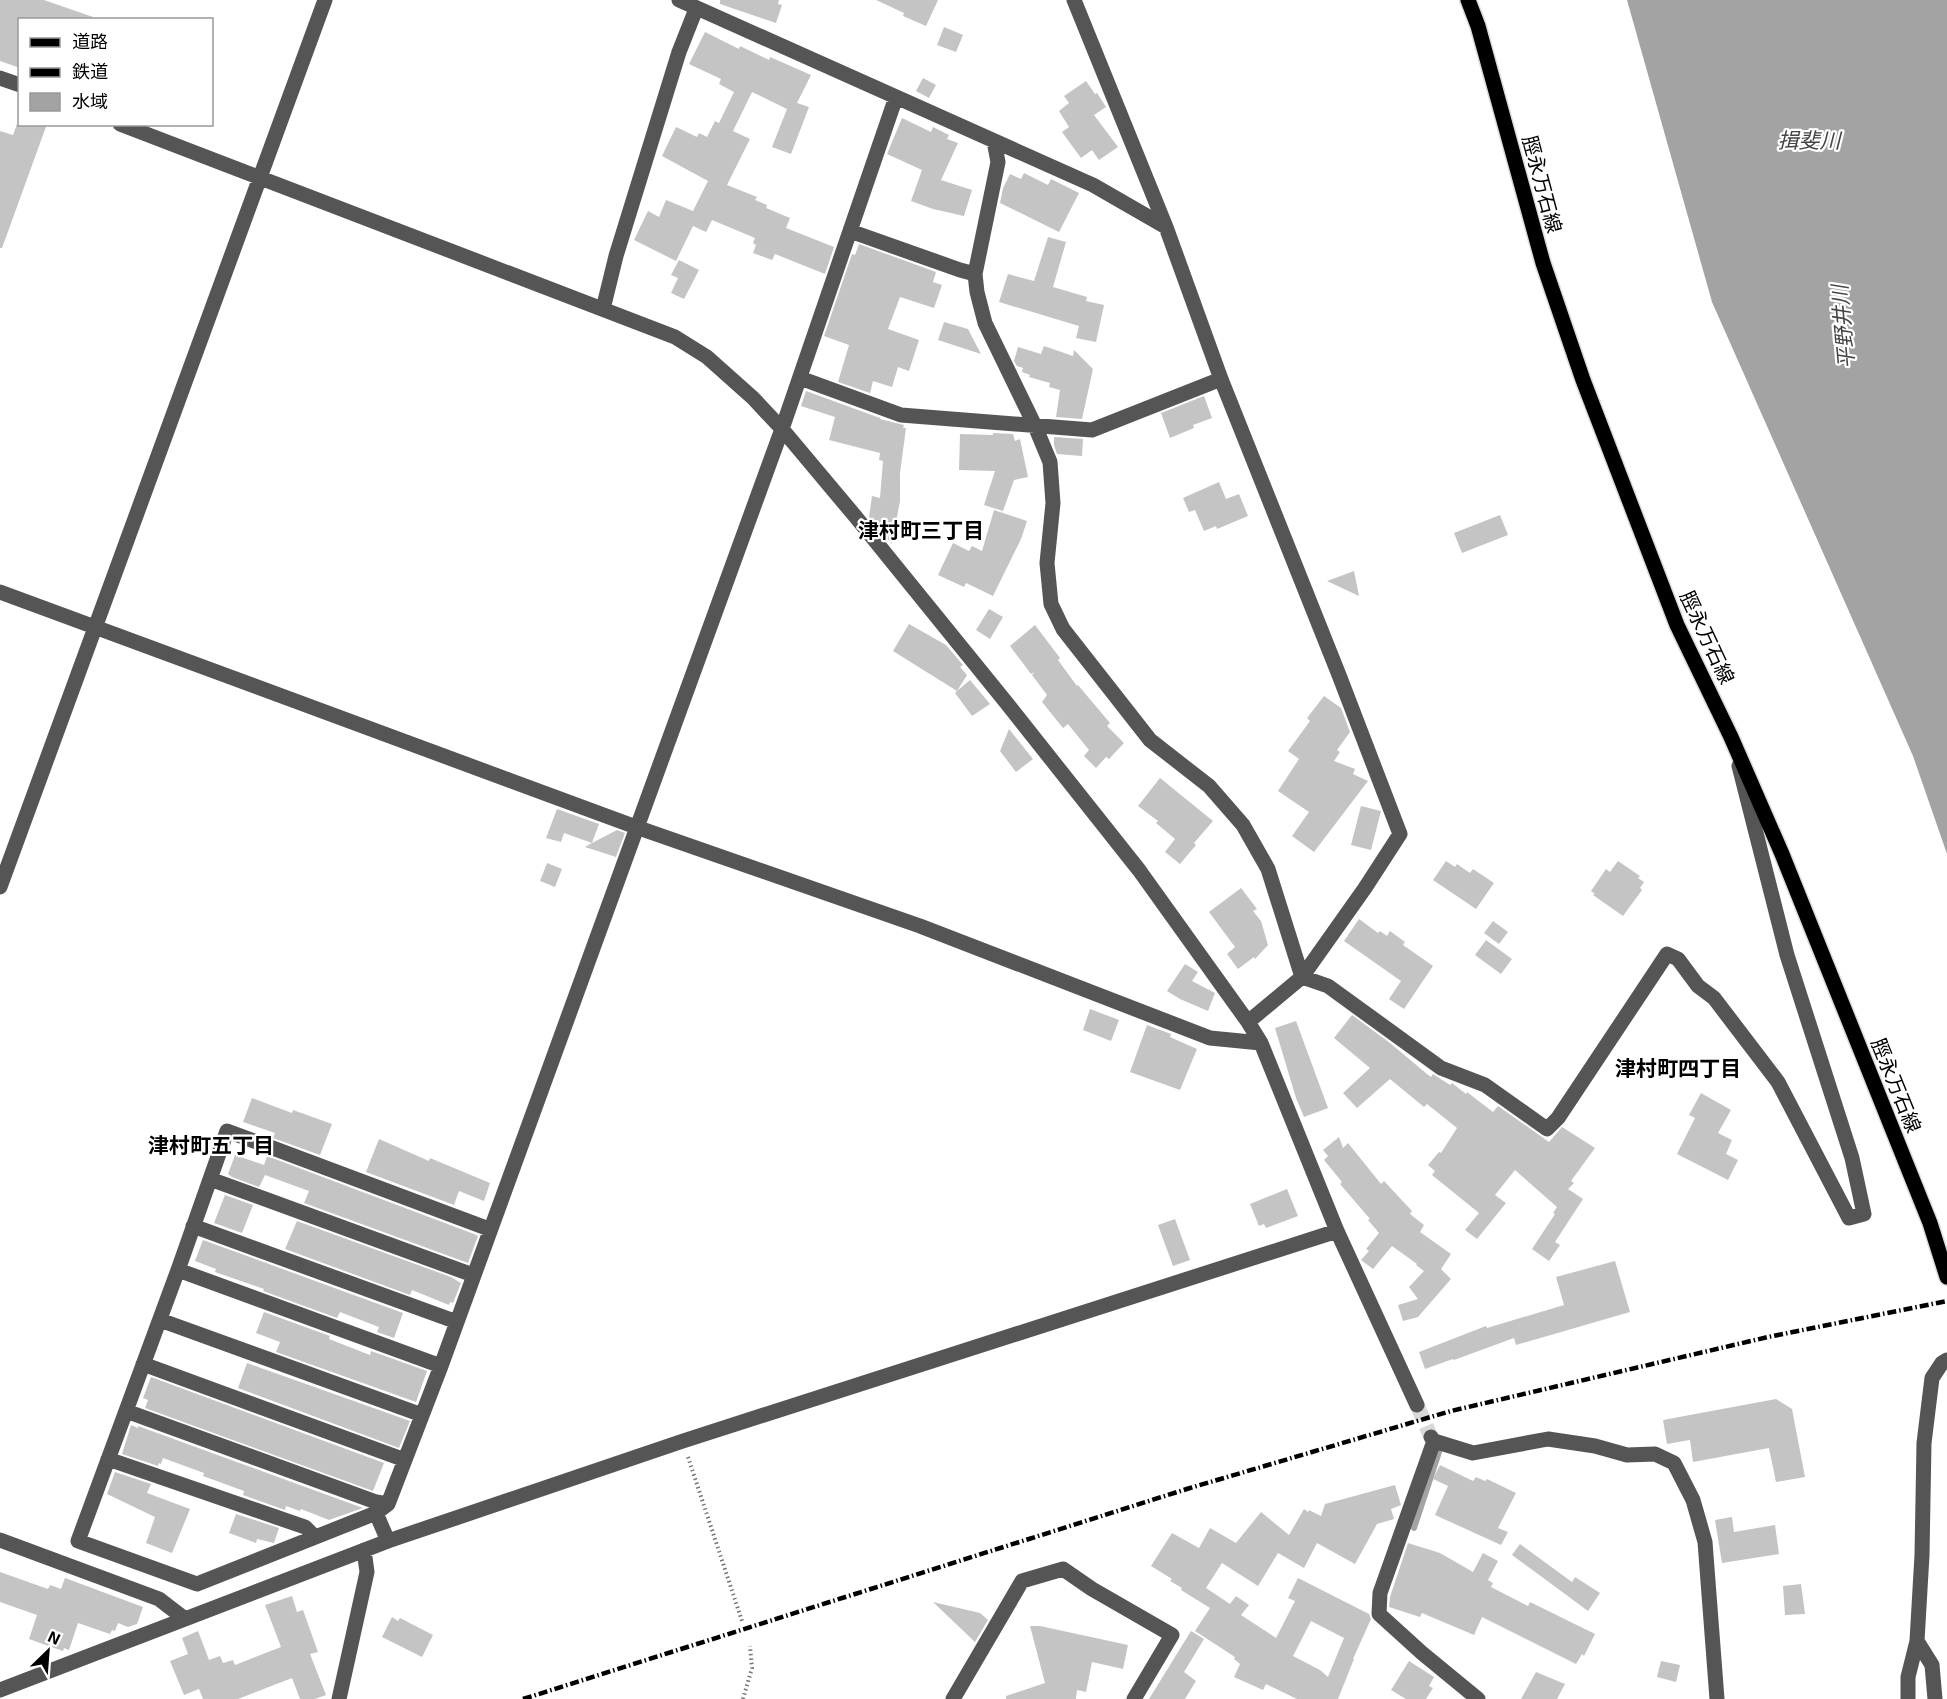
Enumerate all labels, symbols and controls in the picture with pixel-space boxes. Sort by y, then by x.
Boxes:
legend [18,18,213,126]
text: 道路 [72,30,108,52]
text: 鉄道 [72,60,108,82]
text: 水域 [72,90,108,112]
water label: 揖斐川 [1778,127,1842,152]
street label: 脛永万石線 [1518,133,1568,235]
water label: 平野井川 [1826,282,1858,370]
district label: 津村町三丁目 [858,517,984,542]
street label: 脛永万石線 [1676,587,1740,687]
street label: 脛永万石線 [1867,1034,1927,1136]
district label: 津村町四丁目 [1615,1055,1741,1080]
district label: 津村町五丁目 [148,1132,274,1157]
north arrow [18,1621,78,1681]
text: N [45,1626,64,1648]

